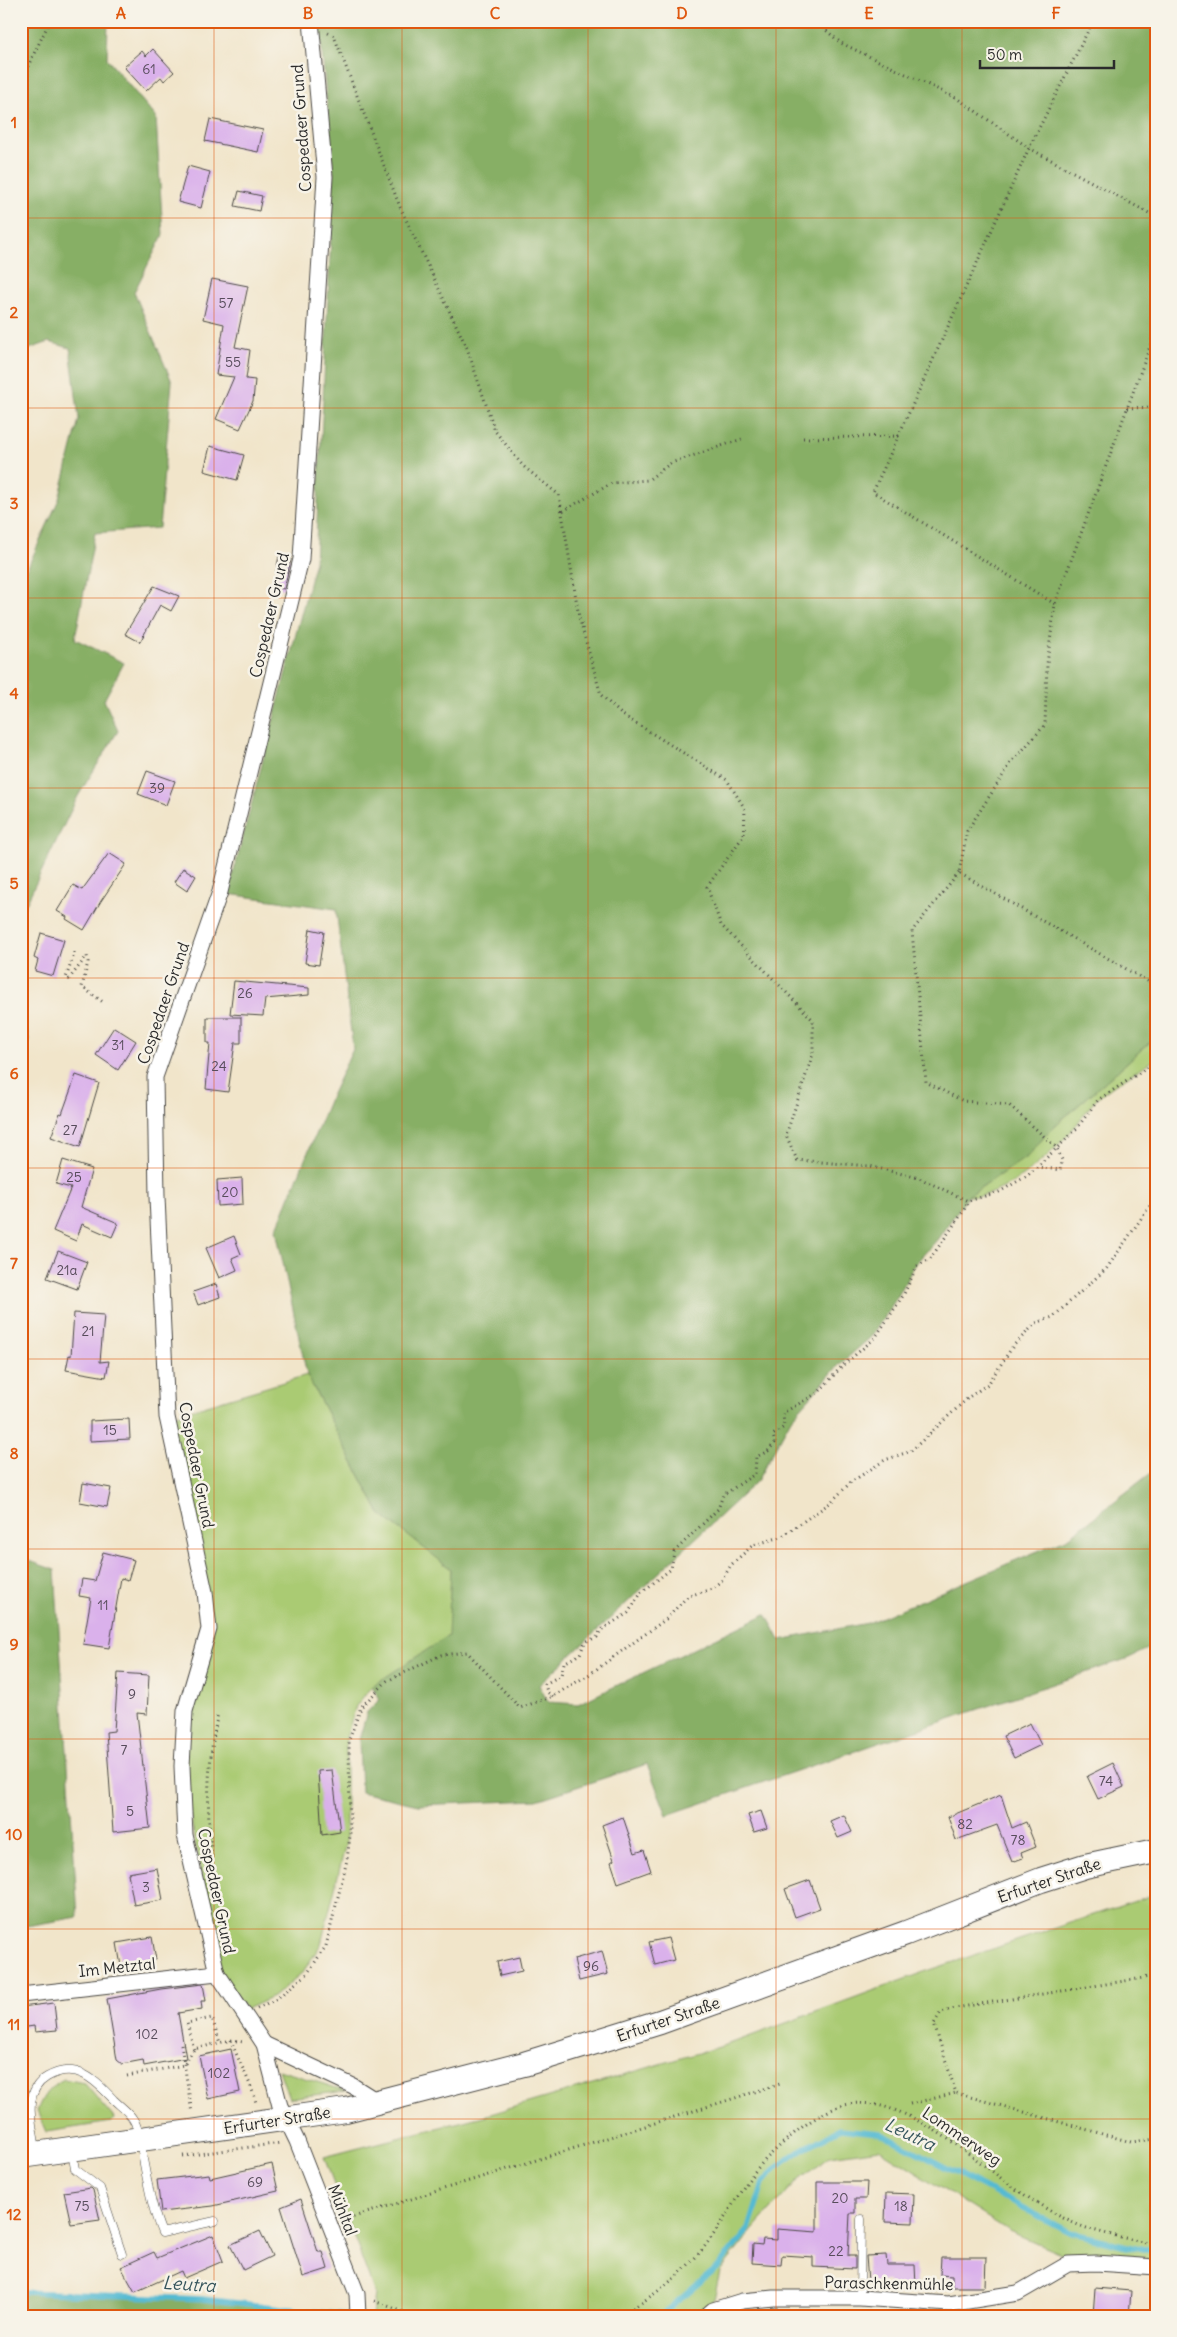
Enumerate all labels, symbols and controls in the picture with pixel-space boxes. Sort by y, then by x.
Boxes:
text: A [116,3,126,23]
text: B [303,3,314,23]
text: C [490,3,501,23]
text: D [676,3,688,23]
text: E [864,3,874,23]
text: F [1051,3,1061,23]
scale bar [980,38,1113,70]
text: 50 m [987,45,1022,64]
house number: 61 [142,60,156,78]
street label: Cospedaer Grund [287,64,315,192]
text: 1 [11,112,17,132]
house number: 57 [219,294,234,312]
text: 2 [10,302,19,322]
house number: 55 [225,353,241,371]
text: 3 [9,493,19,513]
street label: Cospedaer Grund [245,550,293,680]
text: 4 [9,683,19,703]
house number: 39 [149,779,165,797]
text: 5 [9,873,19,893]
street label: Cospedaer Grund [133,939,193,1067]
house number: 26 [237,984,253,1002]
house number: 31 [111,1036,125,1054]
house number: 24 [211,1057,227,1075]
text: 6 [9,1063,19,1083]
house number: 27 [63,1121,77,1139]
house number: 25 [66,1168,82,1186]
house number: 20 [222,1183,238,1201]
text: 7 [10,1253,18,1273]
house number: 21a [56,1261,78,1279]
house number: 21 [81,1322,95,1340]
street label: Cospedaer Grund [175,1400,219,1530]
house number: 15 [103,1421,117,1439]
text: 8 [9,1443,19,1463]
house number: 11 [97,1596,109,1614]
text: 9 [9,1634,19,1654]
house number: 9 [128,1685,136,1703]
house number: 7 [121,1741,128,1759]
house number: 74 [1099,1772,1113,1790]
house number: 5 [126,1802,134,1820]
house number: 82 [957,1815,973,1833]
text: 10 [6,1824,22,1844]
street label: Cospedaer Grund [194,1826,240,1956]
house number: 78 [1011,1831,1025,1849]
street label: Erfurter Straße [995,1853,1103,1907]
house number: 3 [142,1878,150,1896]
street label: Im Metztal [77,1953,157,1981]
house number: 96 [583,1957,599,1975]
street label: Erfurter Straße [614,1992,722,2046]
text: 11 [8,2014,20,2034]
house number: 102 [136,2025,159,2043]
house number: 102 [208,2064,231,2082]
street label: Erfurter Straße [222,2102,332,2138]
street label: Lommerweg [919,2102,1005,2170]
water label: Leutra [881,2112,940,2156]
house number: 69 [247,2173,263,2191]
street label: Mühltal [324,2182,362,2238]
house number: 20 [832,2189,848,2207]
house number: 75 [75,2197,89,2215]
house number: 18 [894,2197,908,2215]
text: 12 [6,2204,22,2224]
house number: 22 [828,2242,844,2260]
water label: Leutra [162,2271,218,2297]
street label: Paraschkenmühle [824,2272,954,2294]

